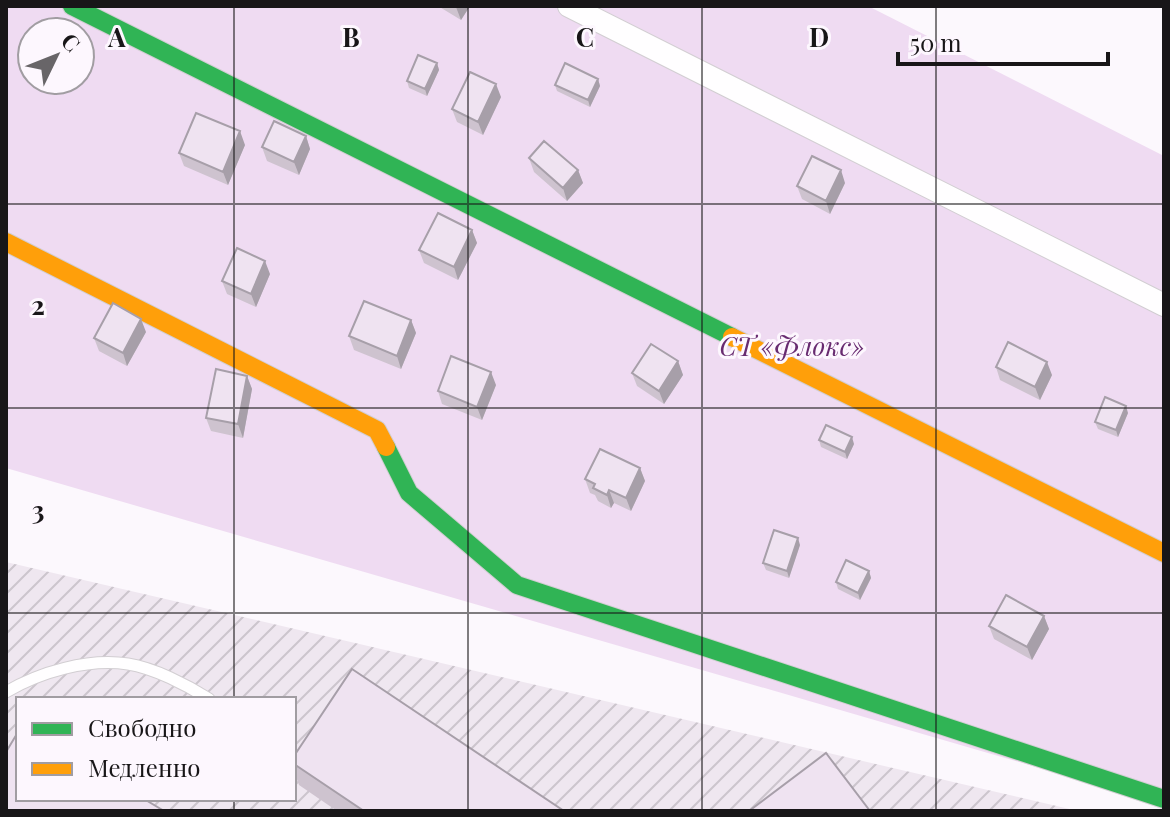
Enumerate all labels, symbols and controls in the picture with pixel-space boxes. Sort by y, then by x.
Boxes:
north arrow [16,16,96,96]
scale bar [898,16,1108,66]
text: A [107,19,126,54]
text: B [342,19,360,54]
text: C [576,19,594,54]
text: D [809,19,829,54]
text: С [55,26,88,58]
text: 50 m [910,26,962,58]
text: 2 [31,287,45,322]
park label: СТ «Флокс» [720,328,864,363]
text: 3 [32,492,44,527]
legend [16,697,296,801]
text: Свободно [88,711,196,743]
text: Медленно [88,751,201,783]

